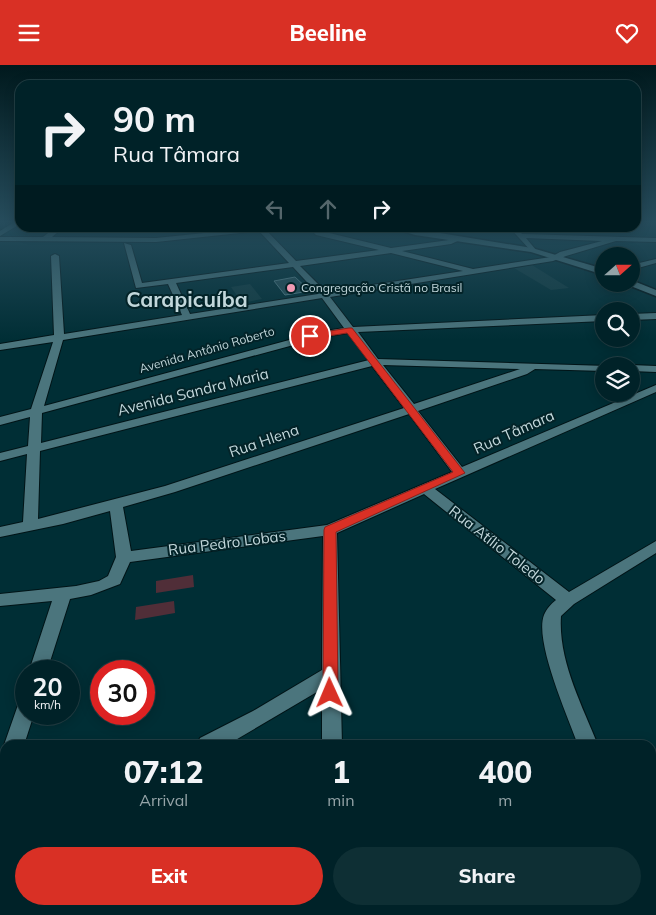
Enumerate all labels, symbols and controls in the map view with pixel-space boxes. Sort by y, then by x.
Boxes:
icon: menu [15,19,43,47]
text: Beeline [289,19,367,47]
icon: heart [613,19,641,47]
text: 90 m [113,97,196,141]
icon: right [30,100,95,165]
text: Rua Tâmara [113,140,240,168]
icon: left [261,195,289,223]
icon: ahead [314,195,342,223]
icon: right [367,195,395,223]
north arrow [595,247,640,293]
map controls [595,247,640,402]
place label: Congregação Cristã no Brasil [301,280,462,295]
marker: Congregação Cristã no Brasil [285,282,297,294]
district label: Carapicuíba [126,286,248,312]
button: search [595,302,640,347]
pin [289,315,331,357]
icon: arrive [296,322,324,350]
street label: Avenida Antônio Roberto [138,323,276,376]
button: layers [595,357,640,402]
street label: Avenida Sandra Maria [115,364,270,420]
street label: Rua Tâmara [470,405,557,458]
street label: Rua Hlena [226,420,301,461]
street label: Rua Atílio Toledo [445,501,549,588]
street label: Rua Pedro Lobas [167,526,287,559]
speed limit sign: 30 [90,660,155,725]
position arrow [303,666,355,718]
text: 20 [32,671,63,702]
text: km/h [34,697,61,712]
text: 07:12 [124,753,204,791]
text: 1 [332,753,350,791]
text: 400 [478,753,532,791]
text: Arrival [139,790,188,810]
text: min [327,790,355,810]
text: m [498,790,512,810]
button: Exit [15,847,323,905]
button: Share [333,847,641,905]

